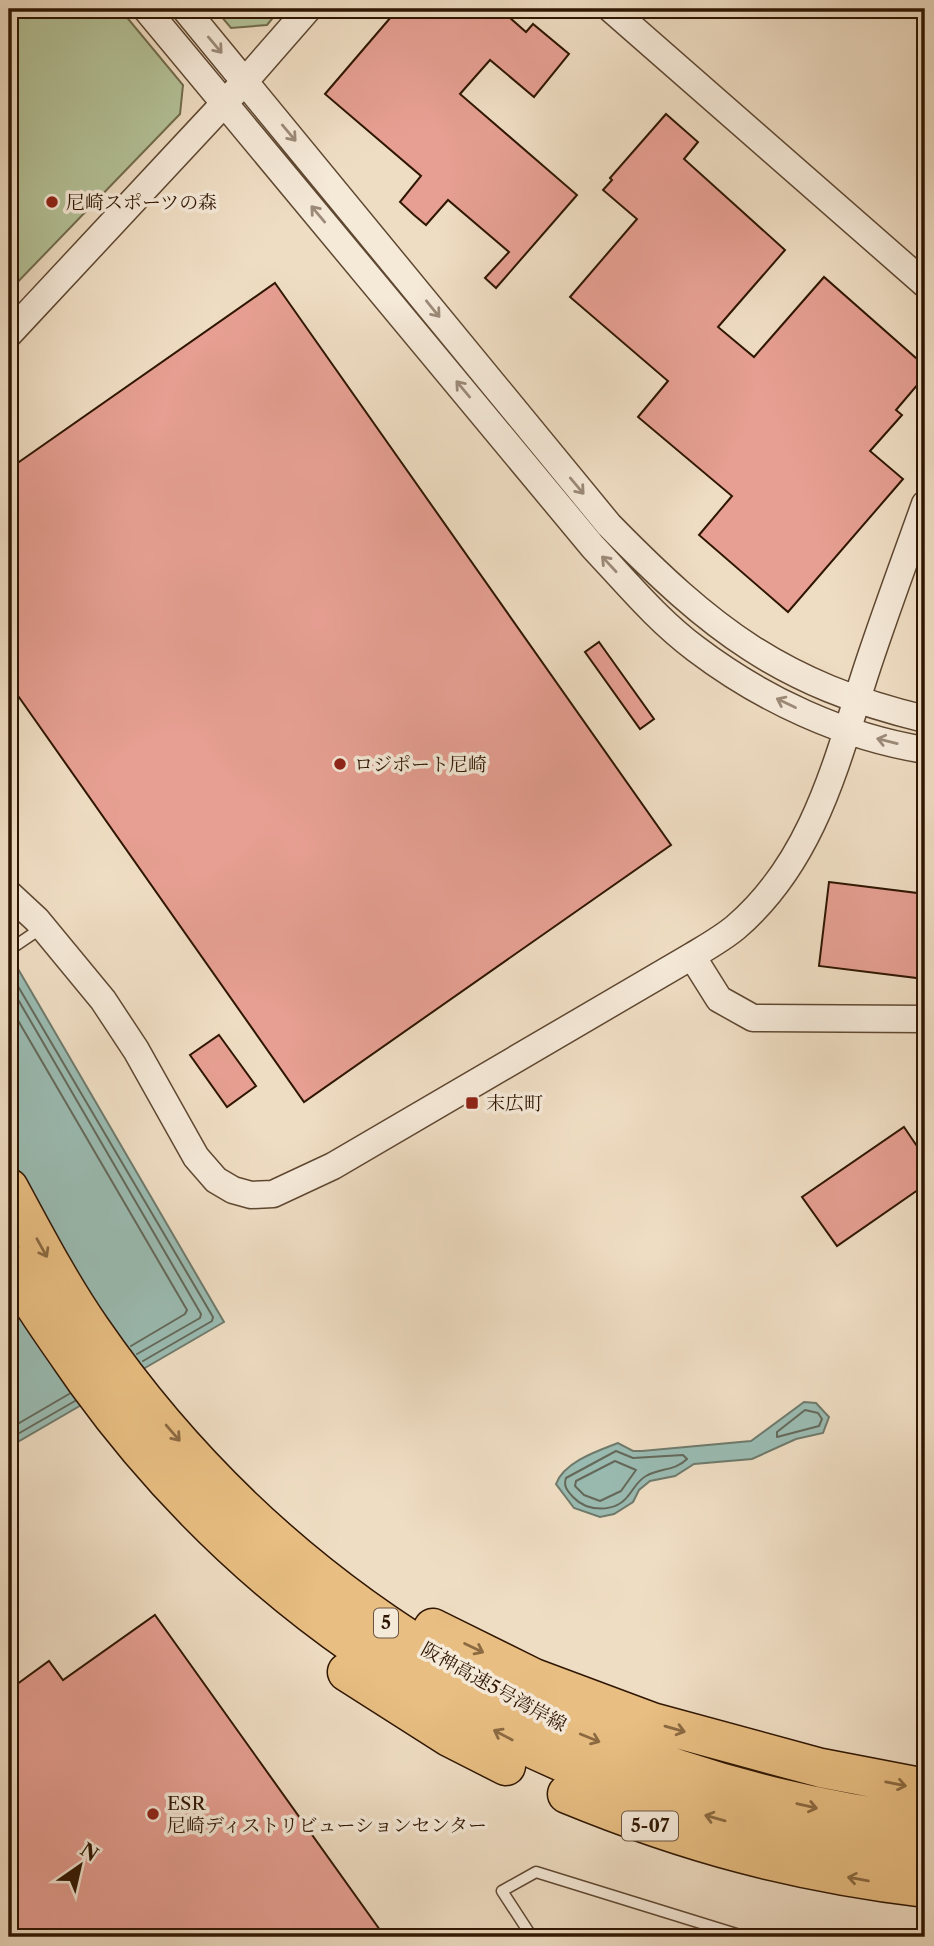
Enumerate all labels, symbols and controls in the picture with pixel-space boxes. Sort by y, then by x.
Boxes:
one-way arrow [207,35,223,53]
one-way arrow [281,124,297,142]
place label: 尼崎スポーツの森 [66,191,217,214]
marker: 尼崎スポーツの森 [44,194,60,210]
one-way arrow [310,205,326,223]
one-way arrow [425,300,440,318]
one-way arrow [455,381,471,399]
one-way arrow [569,476,585,494]
one-way arrow [600,556,617,573]
one-way arrow [776,696,797,710]
one-way arrow [876,734,899,747]
place label: ロジポート尼崎 [354,753,487,776]
marker: ロジポート尼崎 [332,756,348,772]
place label: 末広町 [486,1092,543,1115]
marker: 末広町 [464,1095,480,1111]
one-way arrow [35,1237,49,1257]
one-way arrow [165,1424,181,1442]
road number: 5 [374,1608,398,1638]
street label: 阪神高速5号湾岸線 [417,1638,571,1736]
one-way arrow [463,1642,484,1656]
one-way arrow [664,1723,686,1736]
one-way arrow [493,1728,514,1742]
one-way arrow [579,1732,601,1745]
one-way arrow [884,1777,907,1791]
place label: ESR 尼崎ディストリビューションセンター [167,1792,487,1837]
one-way arrow [795,1800,818,1813]
marker: ESR 尼崎ディストリビューションセンター [145,1806,161,1822]
one-way arrow [704,1811,726,1824]
road number: 5-07 [622,1812,678,1840]
north arrow [46,1830,116,1900]
text: N [76,1838,103,1866]
one-way arrow [847,1872,870,1885]

